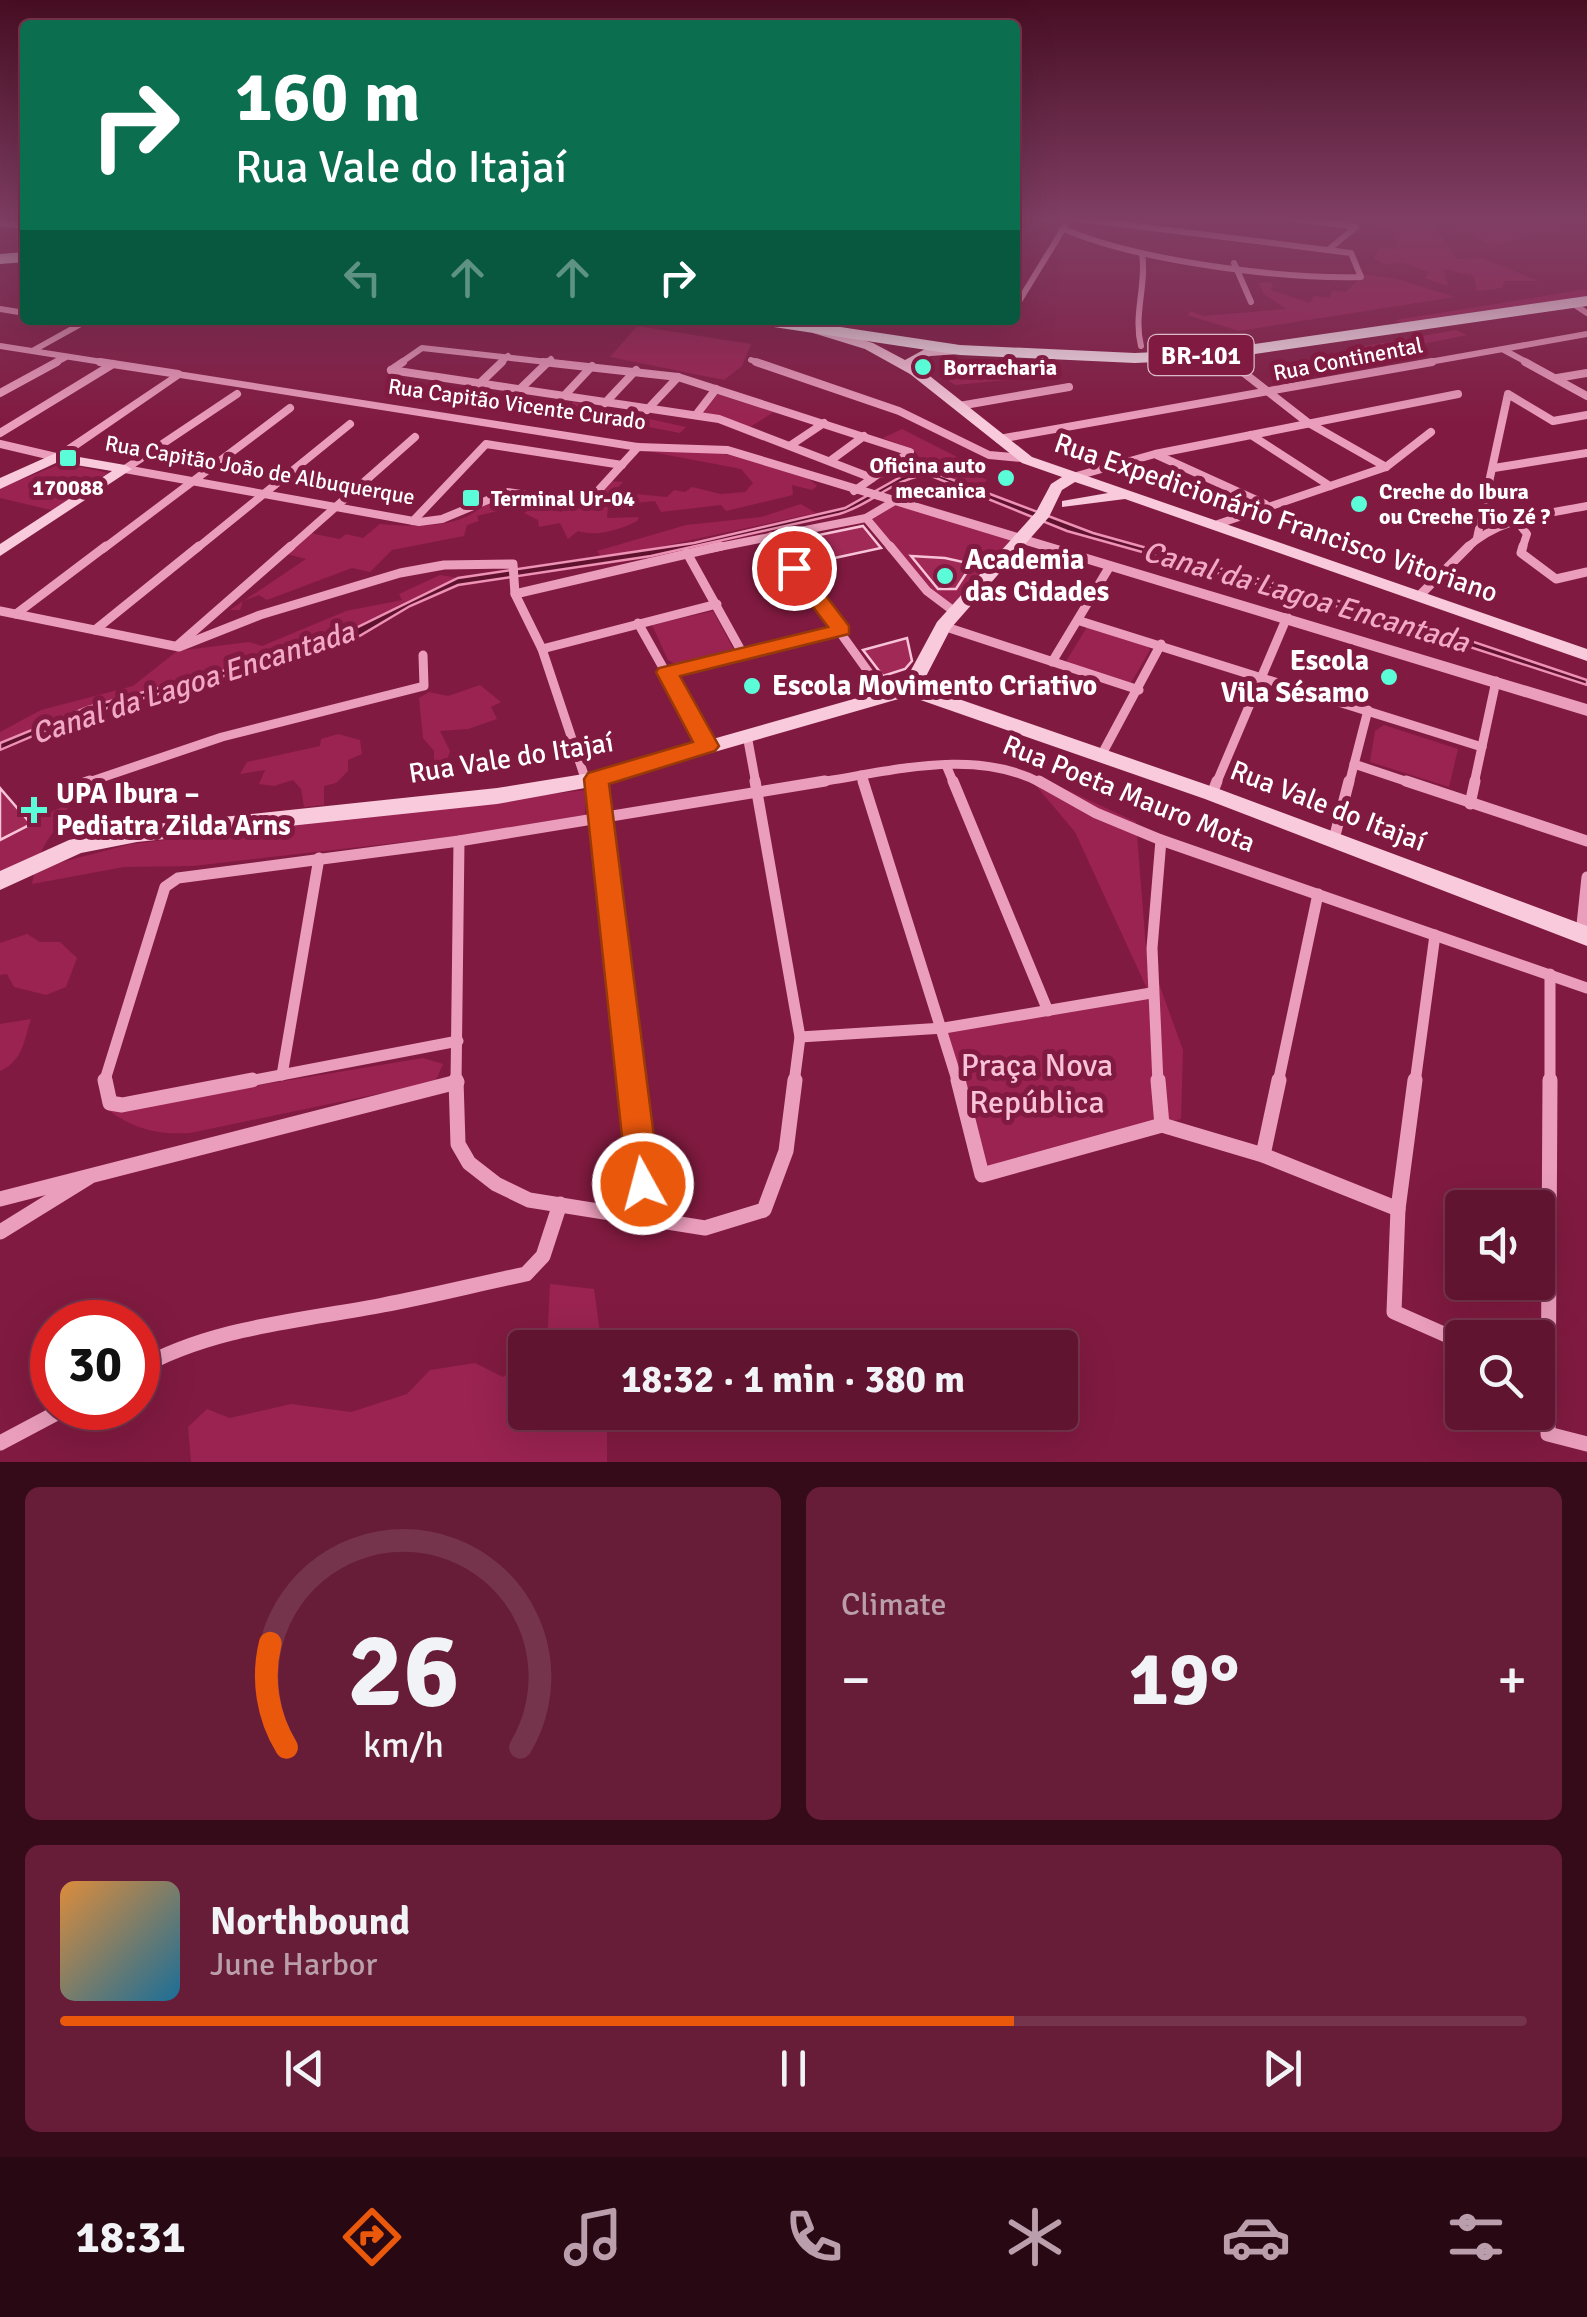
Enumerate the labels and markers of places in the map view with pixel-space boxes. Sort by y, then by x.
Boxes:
place label: Borracharia [943,354,1057,381]
marker: Borracharia [912,356,934,378]
marker: 170088 [57,447,79,469]
place label: Oficina auto mecanica [870,452,986,504]
marker: Oficina auto mecanica [995,467,1017,489]
place label: 170088 [32,474,104,501]
place label: Creche do Ibura ou Creche Tio Zé ? [1379,478,1551,530]
place label: Terminal Ur-04 [491,485,635,512]
marker: Terminal Ur-04 [460,487,482,509]
marker: Creche do Ibura ou Creche Tio Zé ? [1348,493,1370,515]
pin [752,526,837,611]
place label: Academia das Cidades [965,543,1109,609]
marker: Academia das Cidades [934,565,956,587]
place label: Escola Vila Sésamo [1221,644,1369,710]
marker: Escola Vila Sésamo [1378,666,1400,688]
place label: Escola Movimento Criativo [772,669,1097,703]
marker: Escola Movimento Criativo [741,675,763,697]
place label: UPA Ibura – Pediatra Zilda Arns [56,777,291,843]
marker: UPA Ibura – Pediatra Zilda Arns [21,797,47,823]

